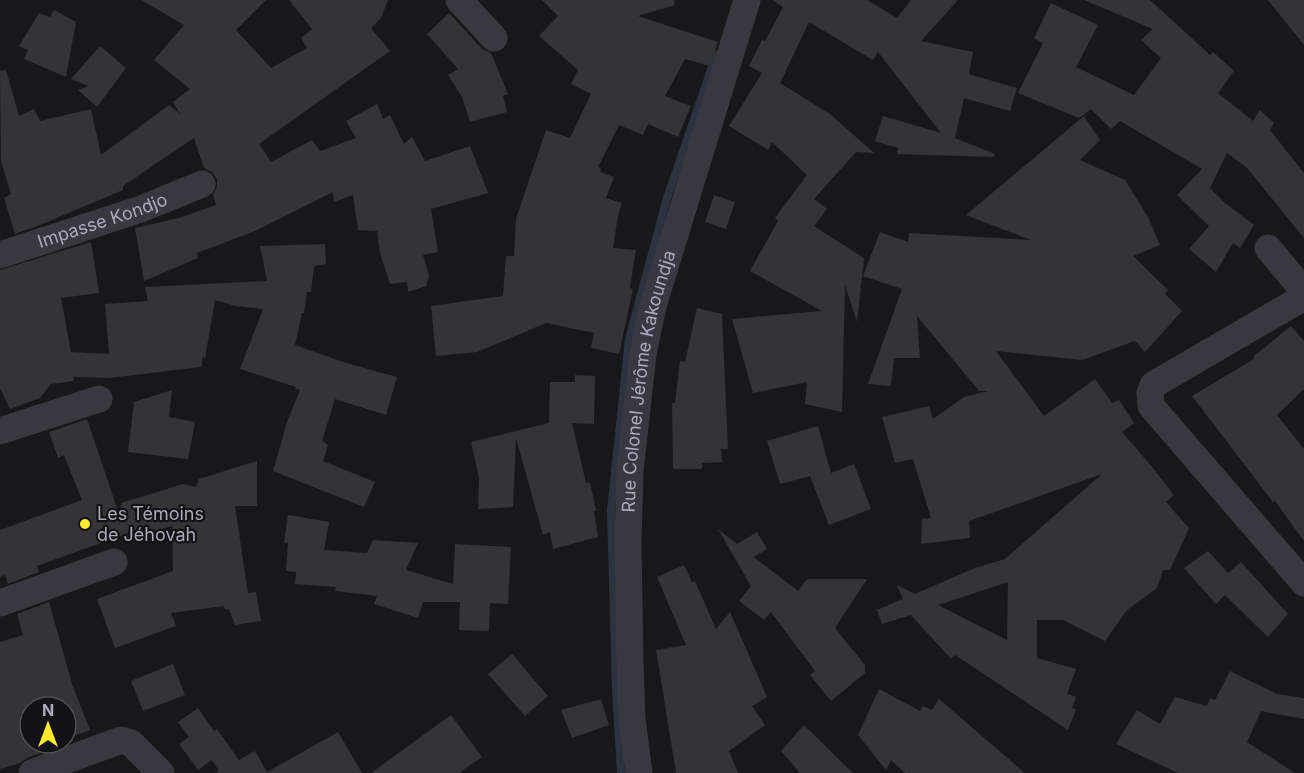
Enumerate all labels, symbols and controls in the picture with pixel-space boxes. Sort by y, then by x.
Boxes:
street label: Impasse Kondjo [35,188,170,252]
street label: Rue Colonel Jérôme Kakoundja [618,248,680,513]
place label: Les Témoins de Jéhovah [97,503,204,545]
marker: Les Témoins de Jéhovah [78,517,92,531]
north arrow [18,695,78,755]
text: N [42,700,54,720]

